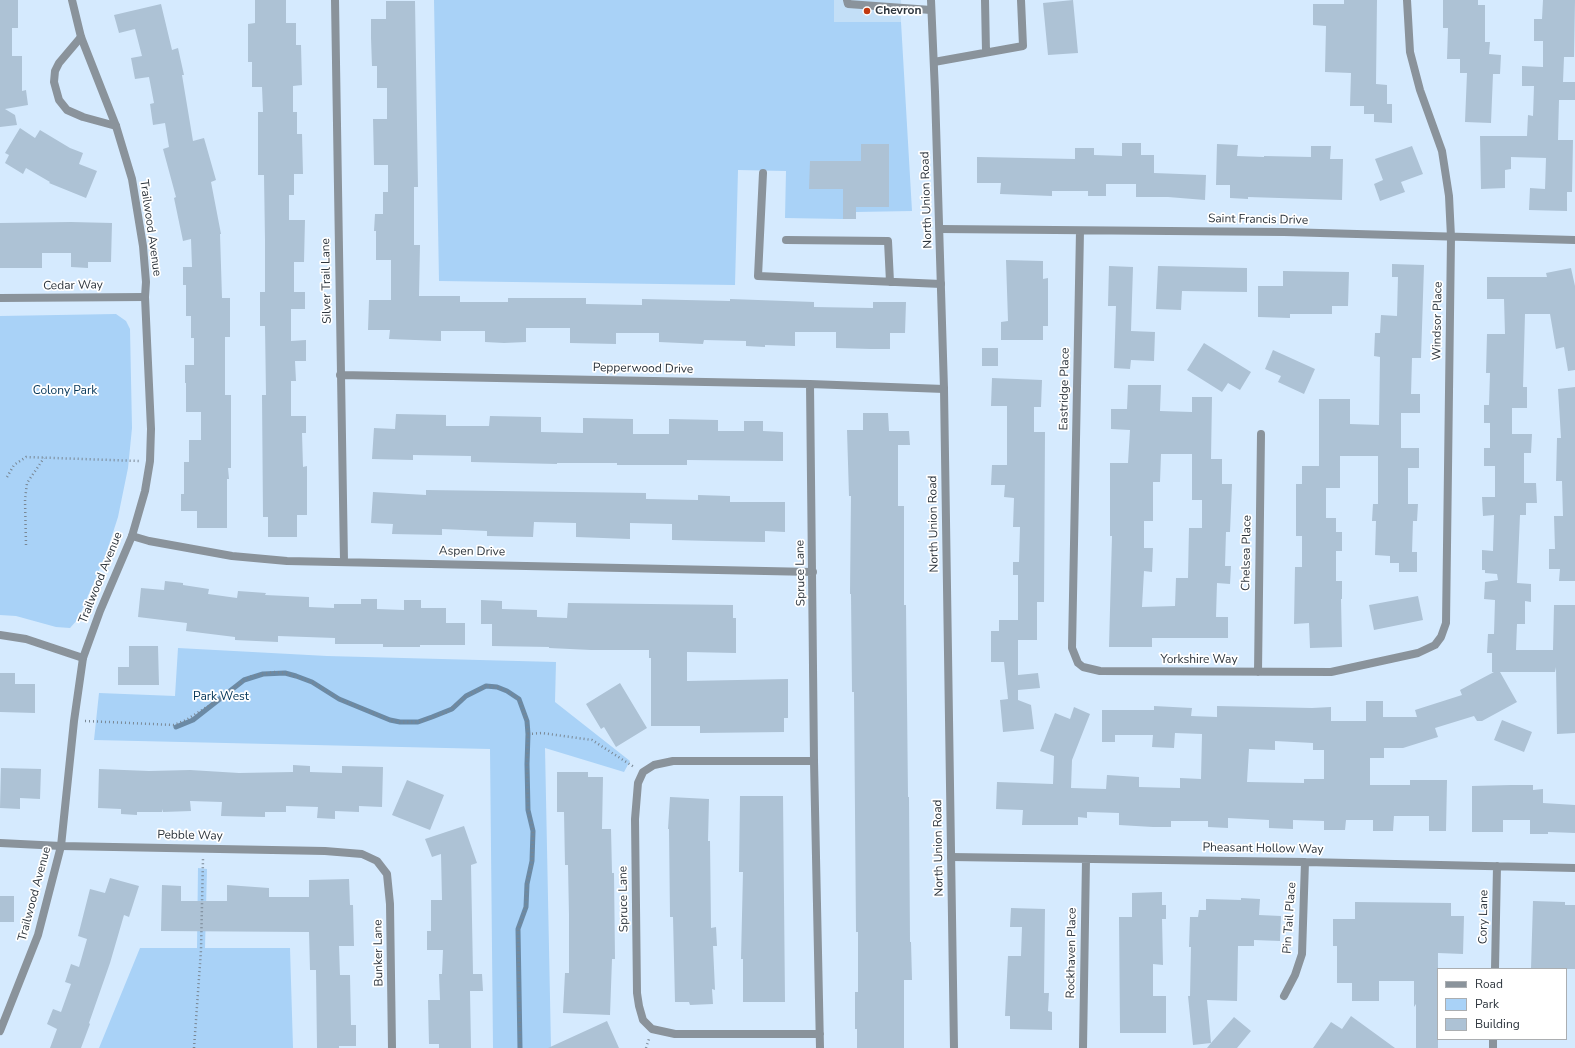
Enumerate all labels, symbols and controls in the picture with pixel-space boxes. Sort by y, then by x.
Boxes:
place label: Chevron [875,4,921,18]
marker: Chevron [862,6,872,16]
street label: North Union Road [918,151,936,249]
street label: Trailwood Avenue [136,179,164,277]
street label: Saint Francis Drive [1208,212,1308,228]
street label: Silver Trail Lane [319,238,335,324]
street label: Cedar Way [43,278,103,294]
street label: Windsor Place [1430,281,1446,361]
street label: Eastridge Place [1057,347,1073,431]
street label: Pepperwood Drive [593,361,693,377]
park label: Colony Park [33,384,97,398]
street label: North Union Road [926,475,942,573]
street label: Chelsea Place [1239,515,1255,591]
street label: Trailwood Avenue [76,530,126,626]
street label: Spruce Lane [793,540,809,606]
street label: Aspen Drive [439,544,505,560]
street label: Yorkshire Way [1160,653,1238,667]
park label: Park West [193,690,249,704]
street label: North Union Road [931,799,947,897]
street label: Pebble Way [157,828,223,844]
street label: Pheasant Hollow Way [1202,841,1324,857]
street label: Trailwood Avenue [15,845,55,943]
street label: Spruce Lane [616,866,632,932]
street label: Pin Tail Place [1280,882,1300,954]
street label: Cory Lane [1476,890,1492,944]
street label: Rockhaven Place [1064,907,1080,999]
street label: Bunker Lane [371,919,387,987]
legend [1437,968,1567,1040]
text: Road [1475,976,1503,992]
text: Park [1475,996,1499,1012]
text: Building [1475,1016,1520,1032]

